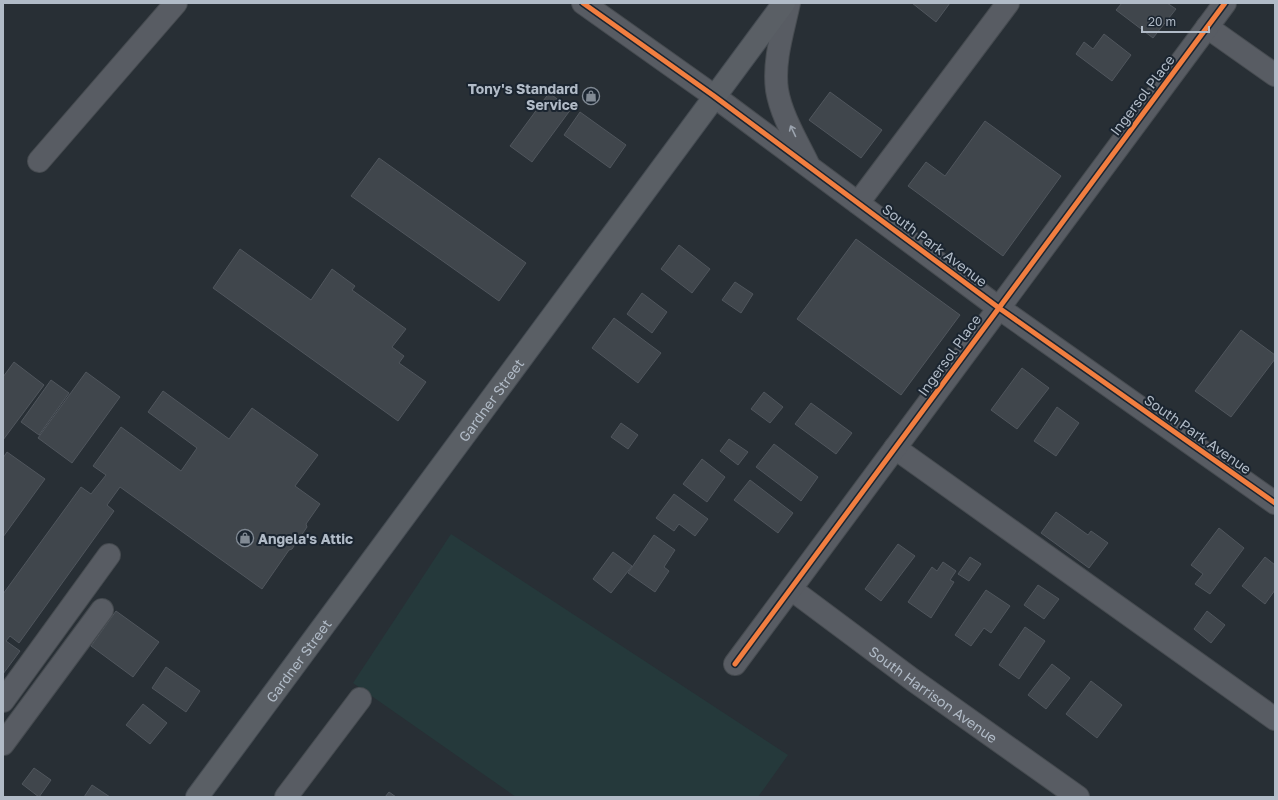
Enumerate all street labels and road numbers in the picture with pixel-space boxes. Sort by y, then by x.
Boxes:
street label: Ingersol Place [1106,51,1178,139]
street label: South Park Avenue [879,200,991,290]
street label: Ingersol Place [914,311,984,399]
street label: Gardner Street [454,355,527,445]
street label: South Park Avenue [1141,391,1255,477]
street label: Gardner Street [262,615,334,705]
street label: South Harrison Avenue [866,642,1001,746]

